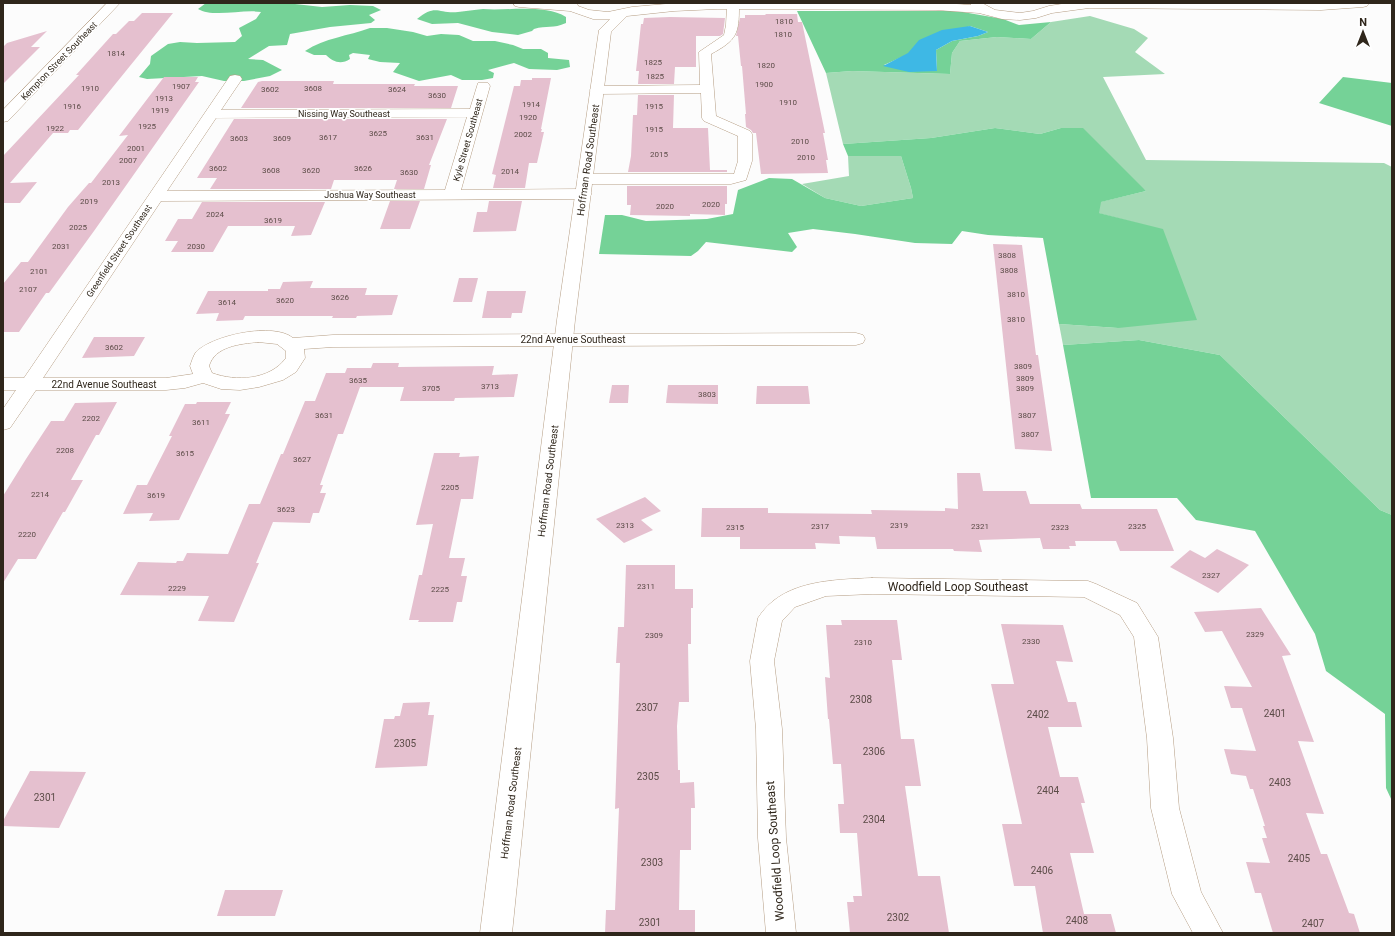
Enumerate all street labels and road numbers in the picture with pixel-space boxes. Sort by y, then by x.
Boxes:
street label: Kempton Street Southeast [19,20,99,102]
street label: Kyle Street Southeast [451,97,485,182]
street label: Hoffman Road Southeast [575,104,601,216]
street label: Nissing Way Southeast [298,109,390,119]
street label: Joshua Way Southeast [324,190,416,200]
street label: Greenfield Street Southeast [84,203,154,299]
street label: 22nd Avenue Southeast [520,334,626,345]
street label: 22nd Avenue Southeast [51,379,157,390]
street label: Hoffman Road Southeast [536,424,560,538]
street label: Woodfield Loop Southeast [888,580,1028,594]
street label: Hoffman Road Southeast [499,746,523,860]
street label: Woodfield Loop Southeast [763,780,787,922]

